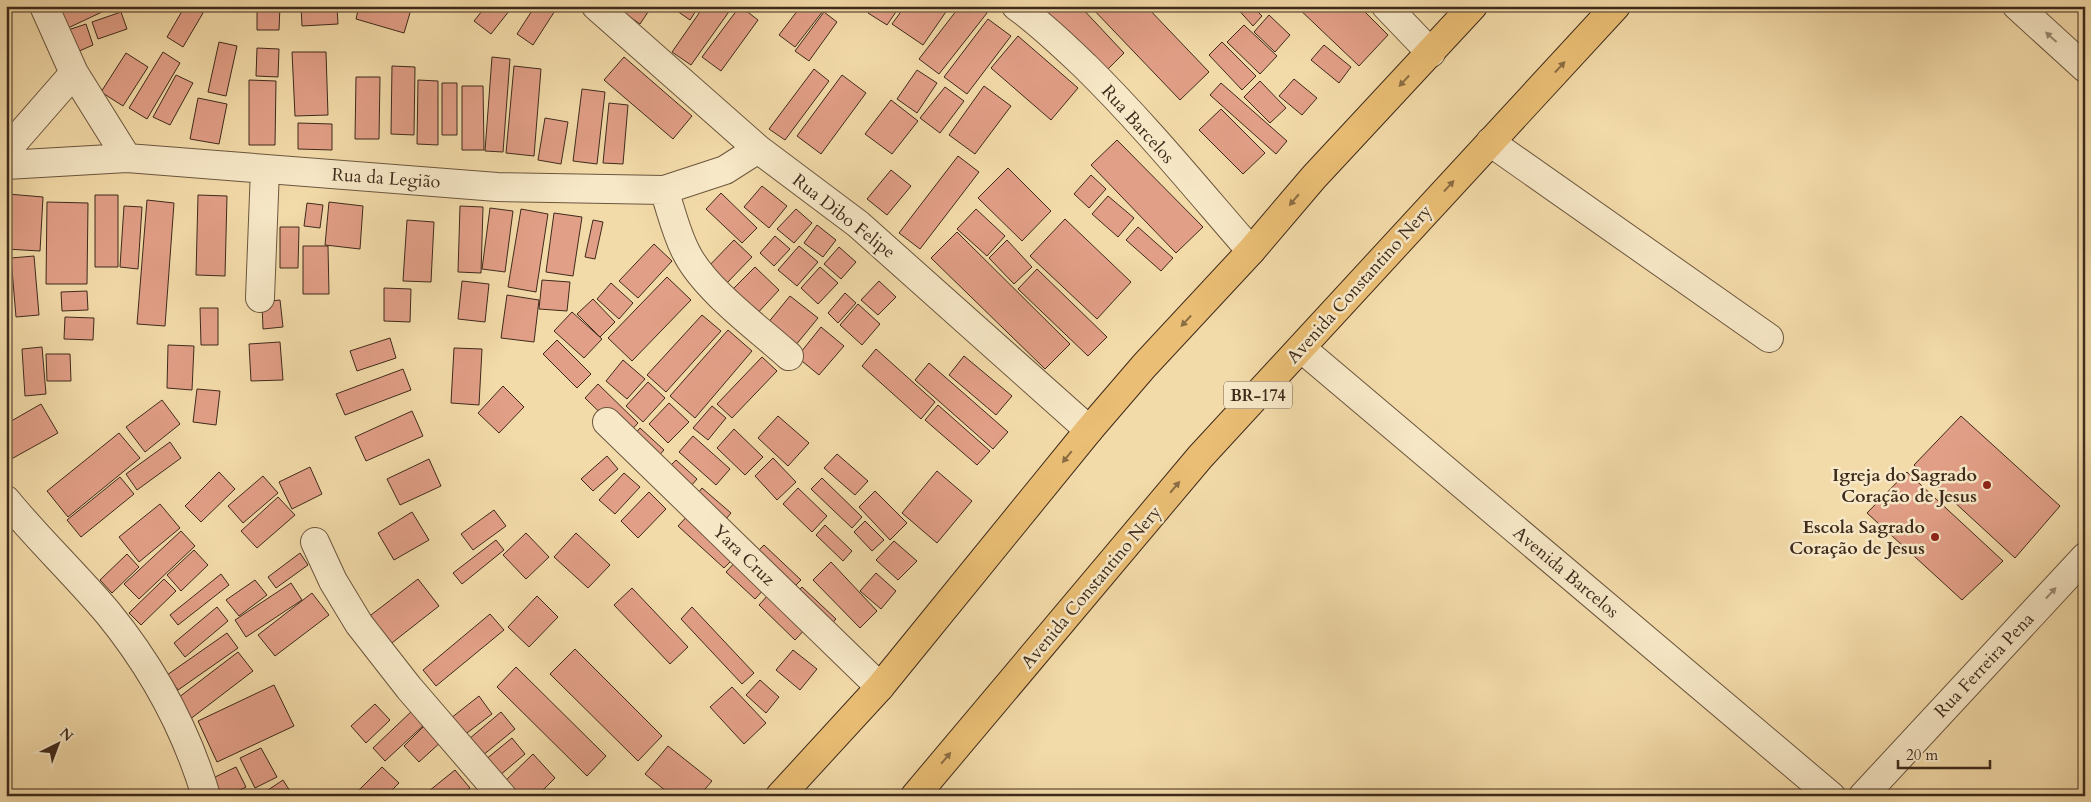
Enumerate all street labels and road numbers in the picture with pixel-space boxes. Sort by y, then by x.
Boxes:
street label: Rua Barcelos [1095,79,1180,169]
street label: Rua da Legião [331,162,441,195]
street label: Rua Dibo Felipe [787,168,901,265]
street label: Avenida Constantino Nery [1281,199,1438,369]
road number: BR-174 [1224,382,1292,408]
street label: Avenida Constantino Nery [1016,500,1168,674]
street label: Yara Cruz [707,519,781,592]
street label: Avenida Barcelos [1508,521,1624,624]
street label: Rua Ferreira Pena [1929,607,2040,724]

